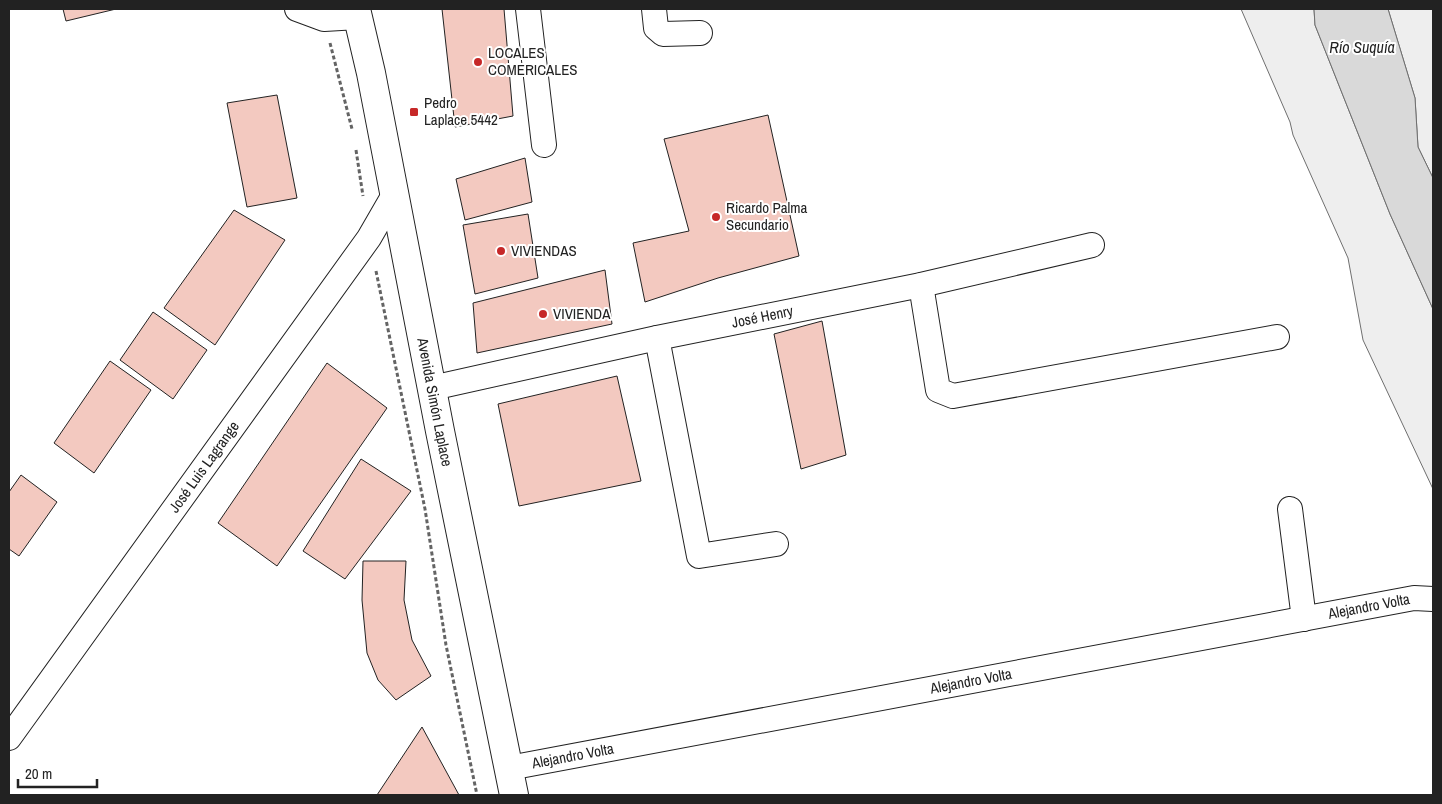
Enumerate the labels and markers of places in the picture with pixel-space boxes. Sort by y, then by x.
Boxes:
place label: LOCALES COMERICALES [488,42,578,80]
marker: LOCALES COMERICALES [472,56,484,68]
place label: Pedro Laplace 5442 [424,92,498,130]
marker: Pedro Laplace 5442 [408,106,420,118]
place label: Ricardo Palma Secundario [726,197,808,235]
marker: Ricardo Palma Secundario [710,211,722,223]
place label: VIVIENDAS [511,240,577,261]
marker: VIVIENDAS [495,245,507,257]
place label: VIVIENDA [553,303,611,324]
marker: VIVIENDA [537,308,549,320]

